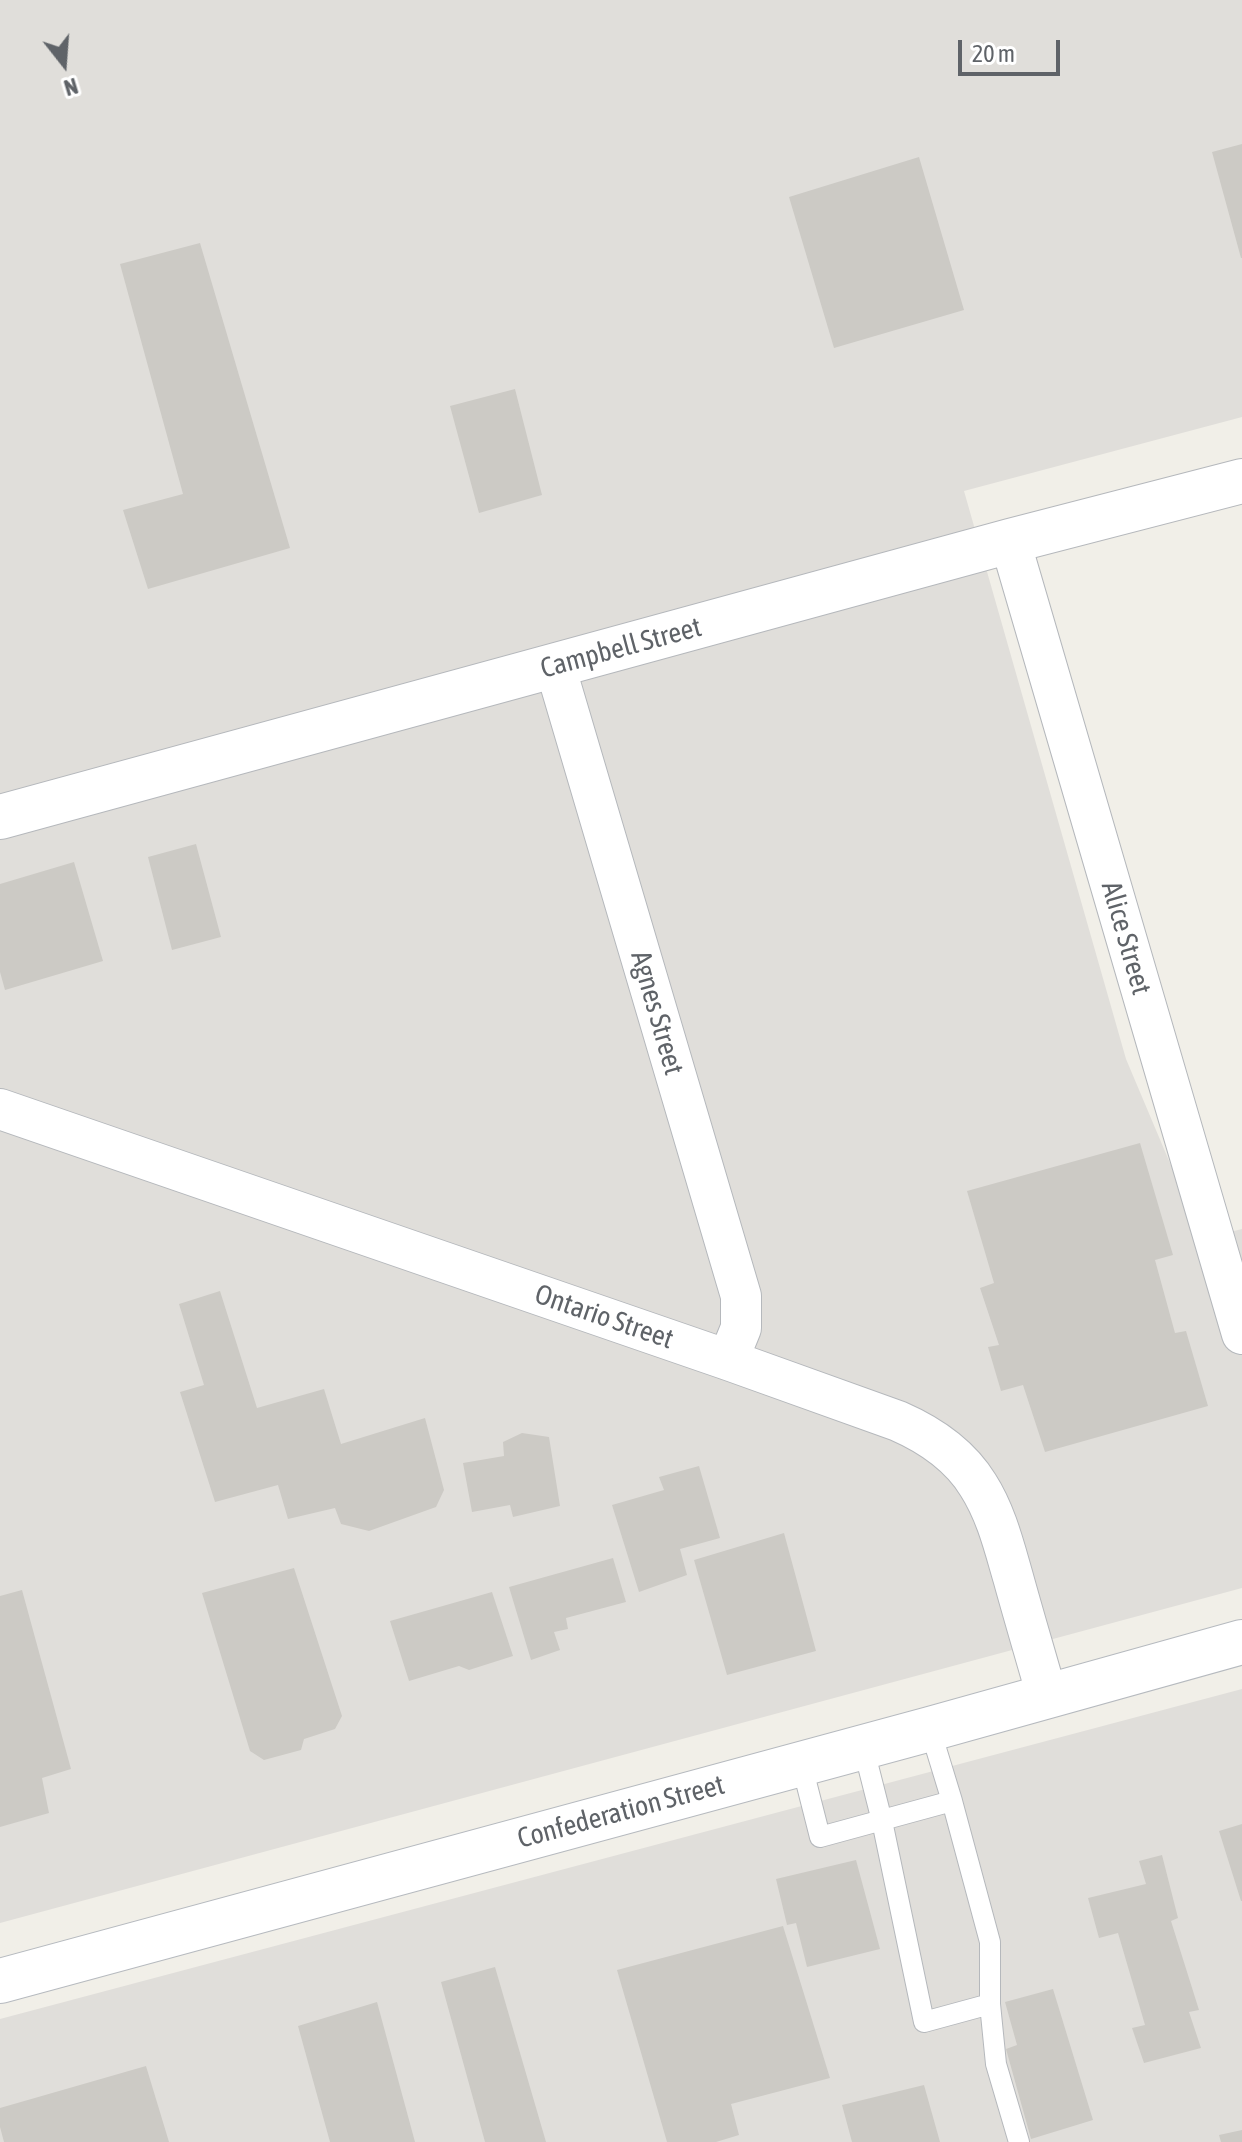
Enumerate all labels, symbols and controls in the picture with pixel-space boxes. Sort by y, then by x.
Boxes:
north arrow [24,24,104,104]
scale bar [962,24,1064,74]
text: 20 m [972,40,1015,67]
text: N [61,73,81,101]
street label: Campbell Street [537,610,705,686]
street label: Alice Street [1094,878,1158,998]
street label: Agnes Street [623,947,691,1079]
street label: Ontario Street [530,1278,678,1356]
street label: Confederation Street [514,1768,728,1856]

